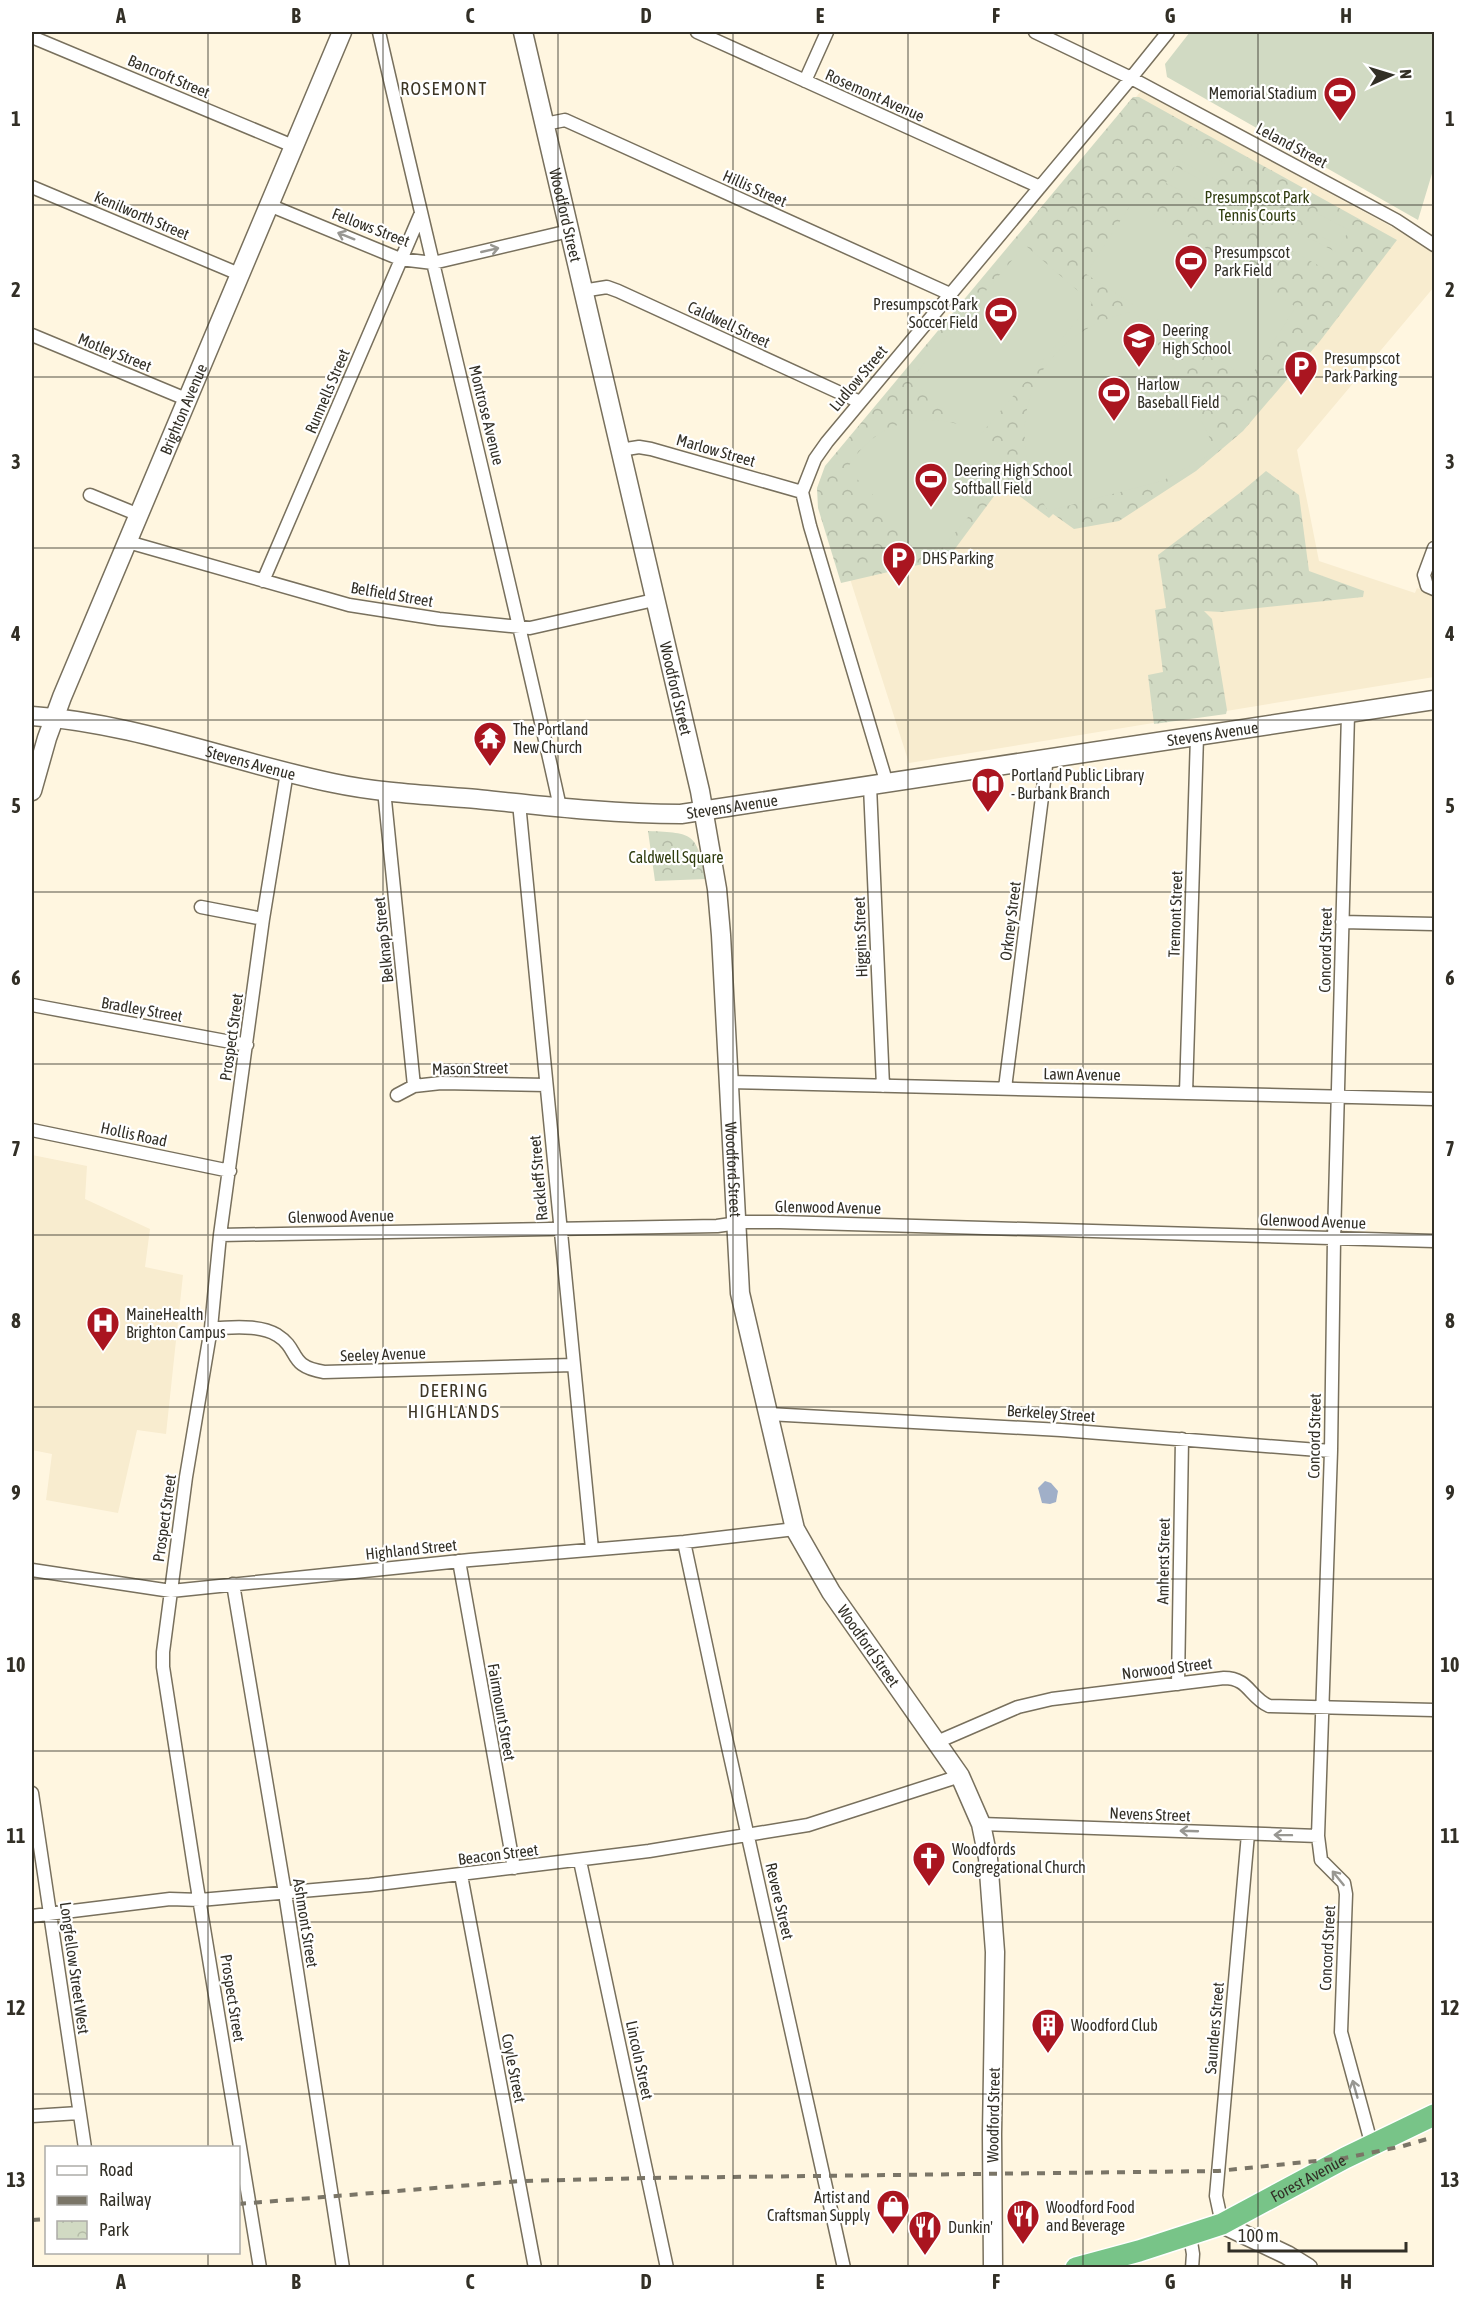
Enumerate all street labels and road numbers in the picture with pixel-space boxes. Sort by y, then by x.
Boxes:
street label: Bancroft Street [125,51,213,101]
street label: Rosemont Avenue [823,65,927,125]
street label: Leland Street [1253,119,1331,171]
street label: Hillis Street [720,166,790,210]
street label: Woodford Street [546,167,585,264]
street label: Kenilworth Street [92,187,193,243]
street label: Fellows Street [330,204,413,250]
street label: Caldwell Street [685,297,773,351]
street label: Motley Street [75,329,155,376]
street label: Ludlow Street [825,341,891,414]
street label: Runnells Street [301,346,353,436]
street label: Brighton Avenue [156,361,210,457]
street label: Montrose Avenue [466,363,508,467]
street label: Marlow Street [675,430,758,470]
street label: Belfield Street [349,578,435,610]
street label: Woodford Street [656,640,696,737]
street label: Stevens Avenue [1166,718,1259,749]
street label: Stevens Avenue [204,742,297,783]
street label: Stevens Avenue [685,790,779,822]
street label: Tremont Street [1164,870,1186,958]
street label: Orkney Street [996,880,1025,962]
street label: Belknap Street [370,896,397,984]
street label: Higgins Street [850,896,871,978]
street label: Concord Street [1315,907,1335,993]
street label: Prospect Street [216,992,247,1082]
street label: Bradley Street [100,993,184,1026]
street label: Mason Street [432,1058,509,1078]
street label: Lawn Avenue [1043,1064,1121,1084]
street label: Hollis Road [99,1118,169,1150]
street label: Woodford Street [722,1122,745,1218]
street label: Rackleff Street [525,1134,551,1221]
street label: Glenwood Avenue [775,1197,881,1217]
street label: Glenwood Avenue [288,1206,394,1226]
street label: Glenwood Avenue [1260,1210,1366,1232]
street label: Seeley Avenue [340,1344,426,1365]
street label: Concord Street [1304,1393,1324,1479]
street label: Berkeley Street [1006,1401,1096,1426]
street label: Prospect Street [149,1473,180,1563]
street label: Amherst Street [1153,1517,1173,1604]
street label: Highland Street [364,1535,458,1564]
street label: Woodford Street [834,1601,904,1690]
street label: Norwood Street [1121,1653,1214,1682]
street label: Fairmount Street [485,1662,519,1762]
street label: Nevens Street [1109,1804,1191,1824]
street label: Beacon Street [457,1840,540,1868]
street label: Revere Street [762,1861,798,1941]
street label: Ashmont Street [290,1877,322,1969]
street label: Longfellow Street West [56,1901,93,2036]
street label: Concord Street [1316,1904,1338,1991]
street label: Prospect Street [216,1953,249,2044]
street label: Saunders Street [1201,1981,1227,2075]
street label: Lincoln Street [623,2019,657,2102]
street label: Coyle Street [498,2032,530,2105]
street label: Woodford Street [983,2067,1003,2163]
street label: Forest Avenue [1267,2150,1348,2205]

